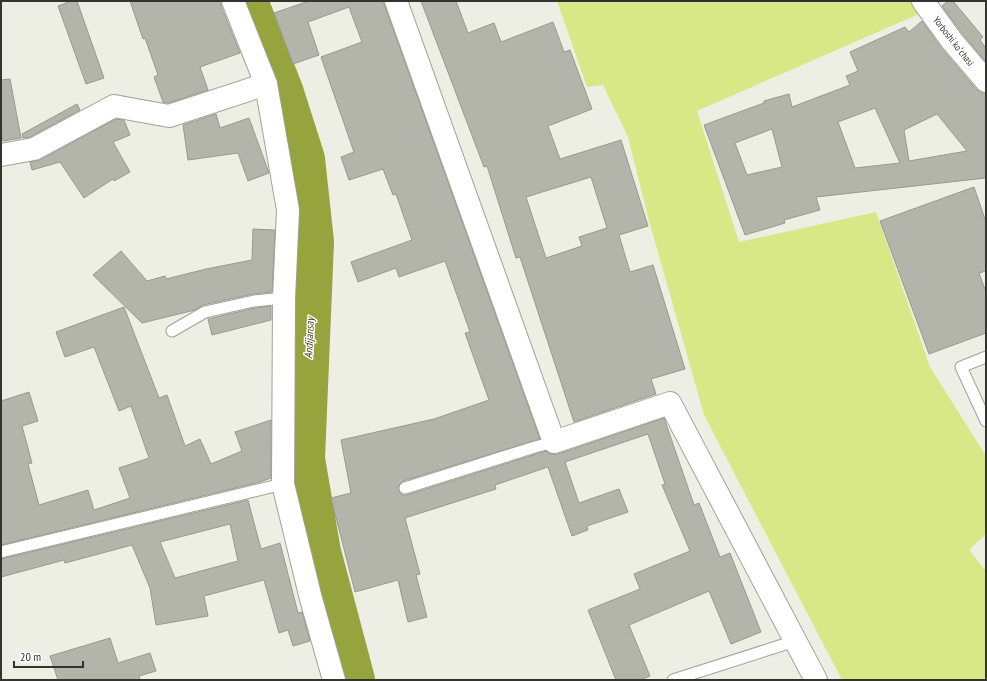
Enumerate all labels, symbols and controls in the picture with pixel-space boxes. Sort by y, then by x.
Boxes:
street label: Yorboshi koʻchasi [930,14,977,69]
water label: Andijansay [301,315,317,359]
scale bar [14,643,83,669]
text: 20 m [20,649,41,664]

